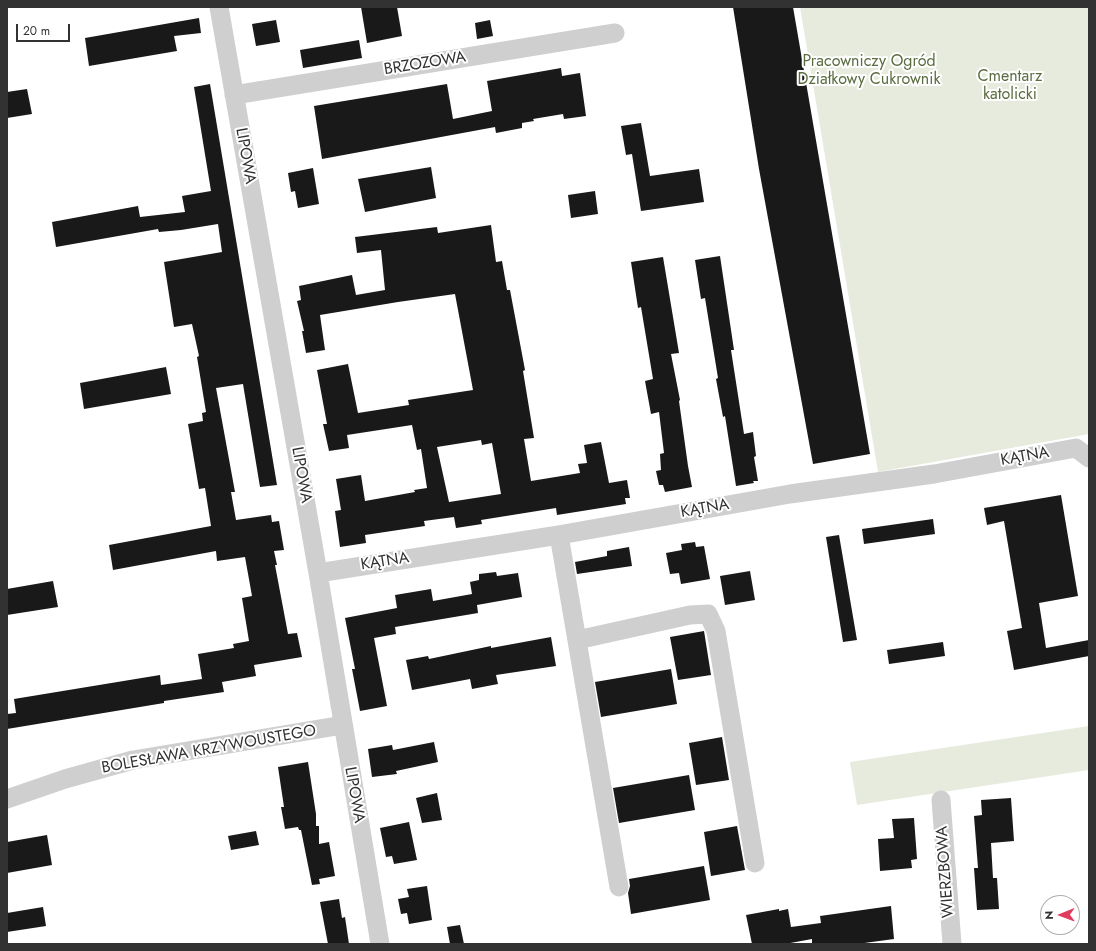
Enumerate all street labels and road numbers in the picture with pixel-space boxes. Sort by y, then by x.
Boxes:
street label: BRZOZOWA [383,48,467,80]
street label: LIPOWA [231,126,259,186]
street label: KĄTNA [999,443,1051,471]
street label: LIPOWA [287,445,315,505]
street label: KĄTNA [679,495,731,523]
street label: KĄTNA [359,549,411,575]
street label: BOLESŁAWA KRZYWOUSTEGO [100,722,318,778]
street label: LIPOWA [340,765,368,825]
street label: WIERZBOWA [933,825,959,919]

